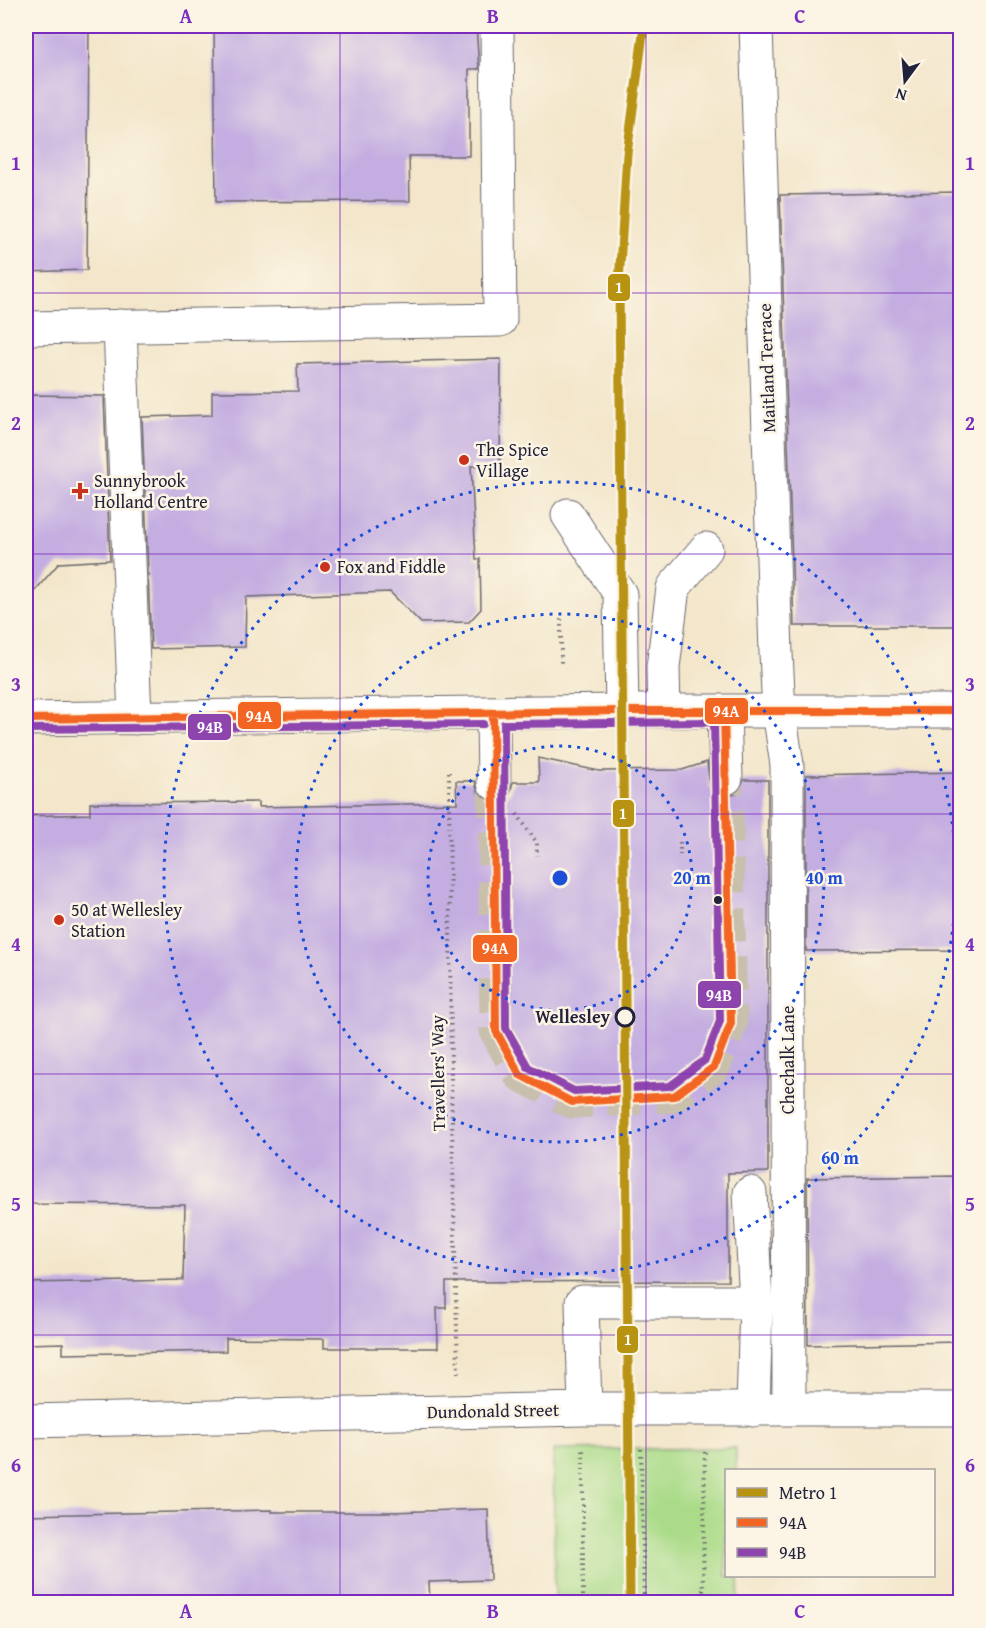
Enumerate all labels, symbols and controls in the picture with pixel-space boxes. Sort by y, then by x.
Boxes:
text: A [180,1,193,30]
text: B [487,1,499,30]
text: C [794,1,806,30]
north arrow [875,51,935,111]
text: N [892,82,909,108]
text: 1 [11,148,21,177]
text: 1 [965,148,975,177]
line badge: 1 [607,273,631,302]
text: 1 [615,275,623,299]
street label: Maitland Terrace [751,303,782,433]
text: 2 [11,408,21,437]
text: 2 [965,408,975,437]
place label: The Spice Village [476,436,549,484]
marker: The Spice Village [457,453,471,467]
place label: Sunnybrook Holland Centre [94,467,208,515]
marker: Sunnybrook Holland Centre [71,482,89,500]
place label: Fox and Fiddle [337,553,446,580]
marker: Fox and Fiddle [318,560,332,574]
text: 3 [11,669,21,698]
text: 3 [965,669,975,698]
line badge: 94A [704,697,749,725]
text: 94A [713,699,740,723]
line badge: 94A [237,701,282,730]
text: 94A [246,704,273,728]
line badge: 94B [187,713,232,741]
text: 94B [197,715,223,739]
line badge: 1 [612,799,635,828]
text: 1 [619,801,627,825]
text: 20 m [673,864,712,891]
text: 40 m [805,864,844,891]
centre of rings [550,868,570,888]
unlabelled marker [712,894,724,906]
place label: 50 at Wellesley Station [71,896,182,944]
marker: 50 at Wellesley Station [52,913,66,927]
text: 4 [11,929,21,958]
text: 4 [965,929,975,958]
line badge: 94A [472,934,518,963]
text: 94A [482,936,509,960]
line badge: 94B [697,980,742,1009]
text: 94B [706,983,732,1007]
place label: Wellesley [535,1003,611,1030]
street label: Chechalk Lane [774,1006,801,1114]
marker: Wellesley [615,1007,635,1027]
street label: Travellers' Way [423,1015,452,1131]
text: 60 m [821,1144,860,1171]
text: 5 [11,1189,21,1218]
text: 5 [965,1189,975,1218]
line badge: 1 [616,1325,639,1354]
text: 1 [624,1327,632,1351]
street label: Dundonald Street [427,1396,560,1425]
text: 6 [11,1450,21,1479]
text: 6 [965,1450,975,1479]
legend [725,1469,935,1577]
text: Metro 1 [779,1479,838,1506]
text: 94A [779,1509,807,1536]
text: 94B [779,1539,807,1566]
text: A [180,1596,193,1625]
text: B [487,1596,499,1625]
text: C [794,1596,806,1625]

